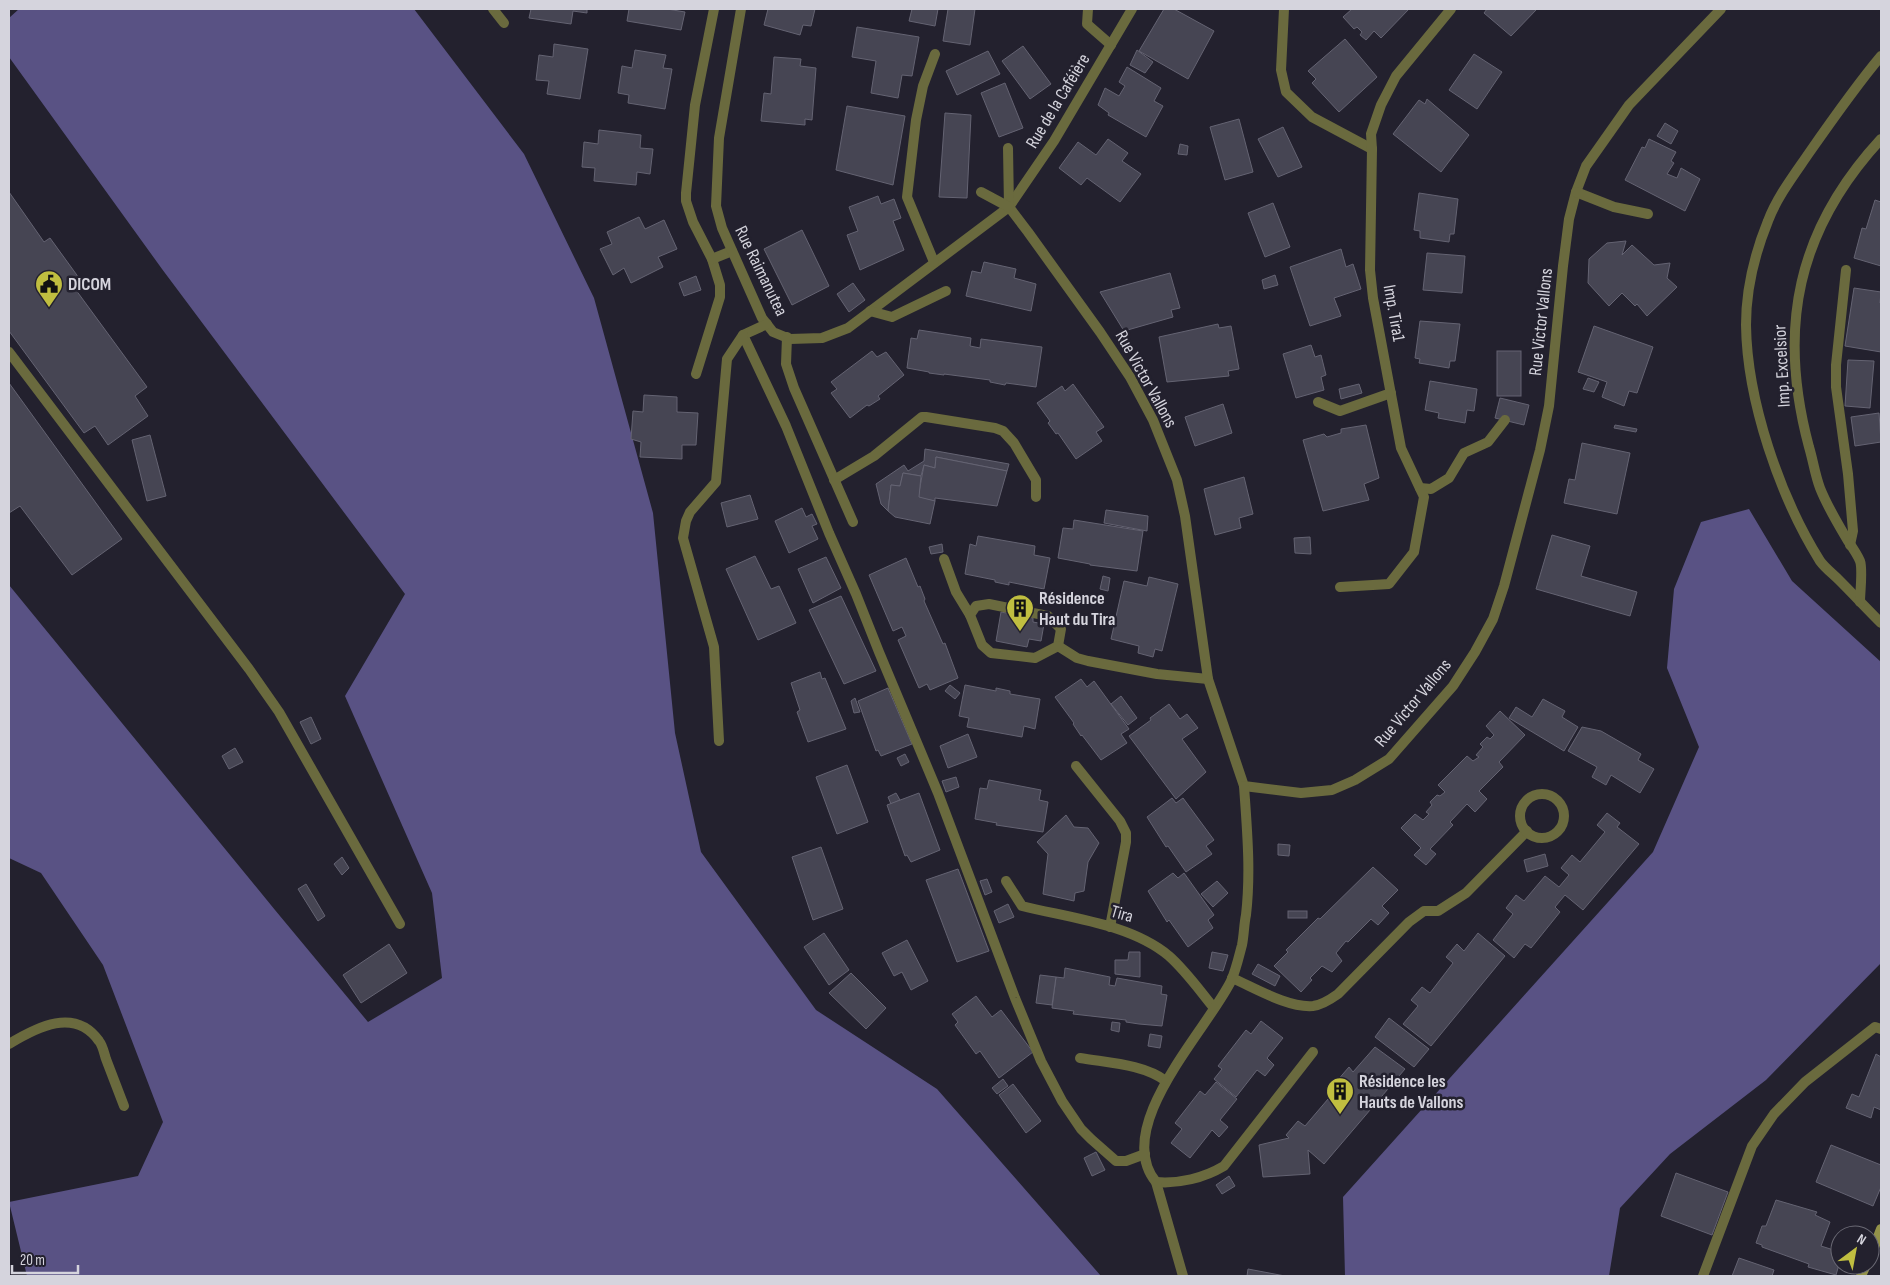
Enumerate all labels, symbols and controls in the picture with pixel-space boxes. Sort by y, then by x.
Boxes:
street label: Rue de la Caféière [1022,50,1094,152]
street label: Rue Raimanutea [730,223,792,319]
street label: Rue Victor Vallons [1525,267,1557,377]
public building icon: DICOM [34,269,64,308]
place label: DICOM [68,274,111,295]
street label: Imp. Tira1 [1379,283,1409,344]
street label: Imp. Excelsior [1769,324,1795,408]
street label: Rue Victor Vallons [1111,327,1181,431]
place label: Résidence Haut du Tira [1039,588,1115,630]
building icon: Résidence Haut du Tira [1005,593,1035,632]
street label: Rue Victor Vallons [1370,655,1456,751]
street label: Tira [1108,901,1136,927]
place label: Résidence les Hauts de Vallons [1359,1071,1464,1113]
building icon: Résidence les Hauts de Vallons [1325,1076,1355,1115]
north arrow [1830,1225,1880,1275]
text: N [1854,1230,1869,1249]
scale bar [12,1242,79,1274]
text: 20 m [20,1251,45,1270]

